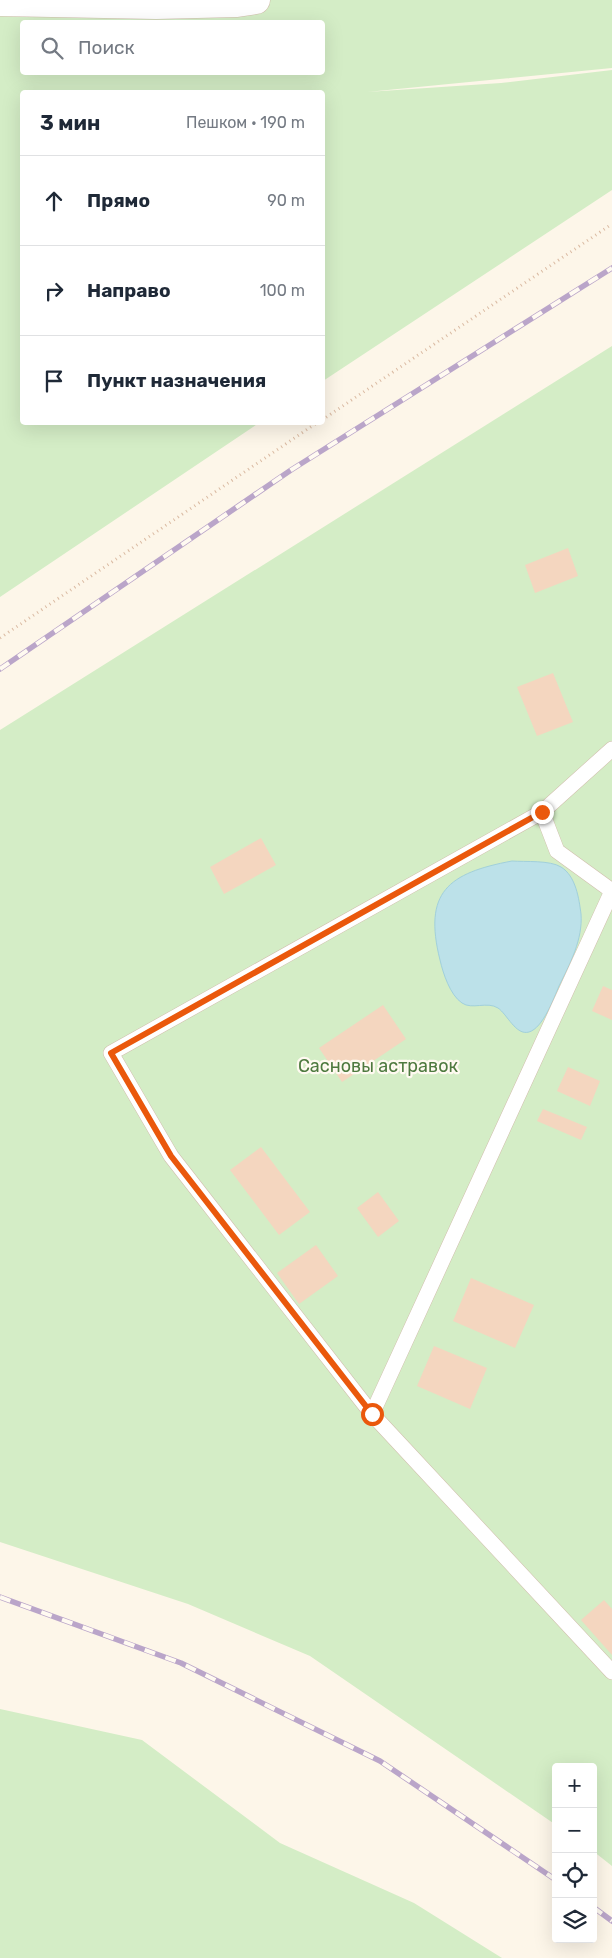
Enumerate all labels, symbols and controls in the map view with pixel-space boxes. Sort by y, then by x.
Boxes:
search box [20,20,325,75]
icon: search [38,34,66,62]
text: Поиск [78,36,135,59]
text: 3 мин [40,110,100,135]
text: Пешком · 190 m [186,113,305,132]
icon: ahead [40,187,68,215]
text: Прямо [87,189,150,212]
text: 90 m [267,191,305,210]
icon: right [40,277,68,305]
text: Направо [87,279,171,302]
text: 100 m [260,281,305,300]
icon: arrive [40,367,68,395]
text: Пункт назначения [87,369,266,392]
route end [531,801,554,824]
park label: Сасновы астравок [298,1055,458,1077]
route start [361,1403,384,1426]
map controls [552,1763,597,1943]
button: + [552,1763,597,1808]
button: − [552,1808,597,1853]
button: locate [552,1853,597,1898]
button: layers [552,1898,597,1943]

